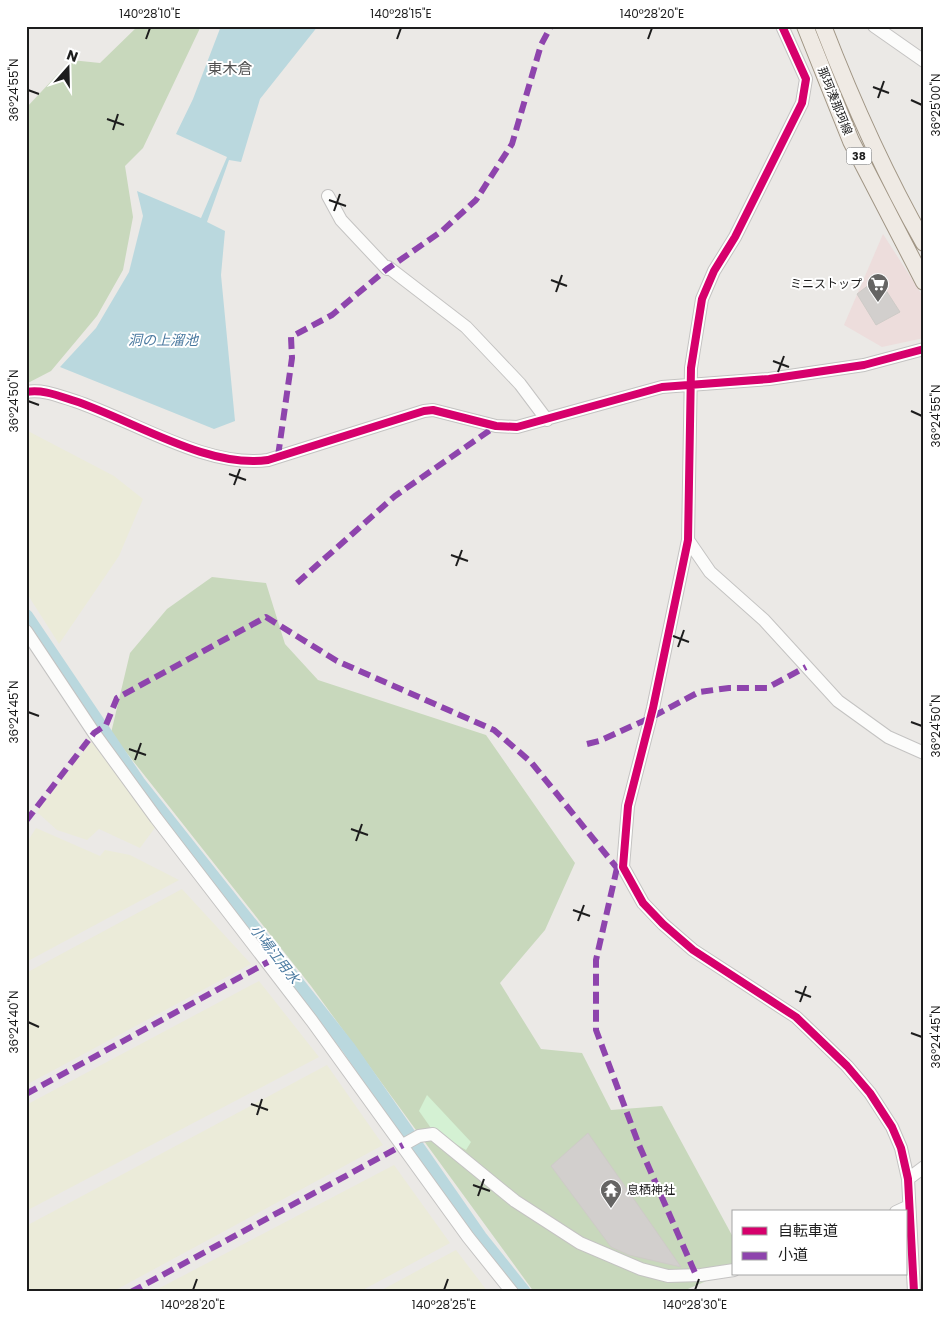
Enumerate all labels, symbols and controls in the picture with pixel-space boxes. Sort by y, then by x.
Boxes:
text: 140°28'10"E [119,5,181,22]
text: 140°28'15"E [370,5,432,22]
text: 140°28'20"E [620,5,684,22]
north arrow [42,42,92,92]
text: N [64,45,81,67]
district label: 東木倉 [207,58,253,79]
text: 36°24'55"N [5,59,22,121]
street label: 那珂湊那珂線 [814,64,857,137]
text: 36°25'00"N [927,74,944,136]
road number: 38 [846,148,872,164]
supermarket icon: ミニストップ [866,272,890,303]
place label: ミニストップ [790,275,862,292]
water label: 洞の上溜池 [128,330,200,350]
text: 36°24'50"N [5,370,22,432]
text: 36°24'55"N [927,385,944,447]
text: 36°24'45"N [5,681,22,744]
text: 36°24'50"N [927,695,944,757]
water label: 小場江用水 [246,920,306,989]
text: 36°24'40"N [5,991,22,1054]
text: 36°24'45"N [927,1006,944,1069]
temple icon: 息栖神社 [599,1178,623,1209]
place label: 息栖神社 [627,1181,675,1198]
legend [732,1210,908,1276]
text: 自転車道 [778,1220,838,1241]
text: 小道 [778,1244,808,1265]
text: 140°28'20"E [161,1296,225,1313]
text: 140°28'25"E [412,1296,476,1313]
text: 140°28'30"E [663,1296,727,1313]

